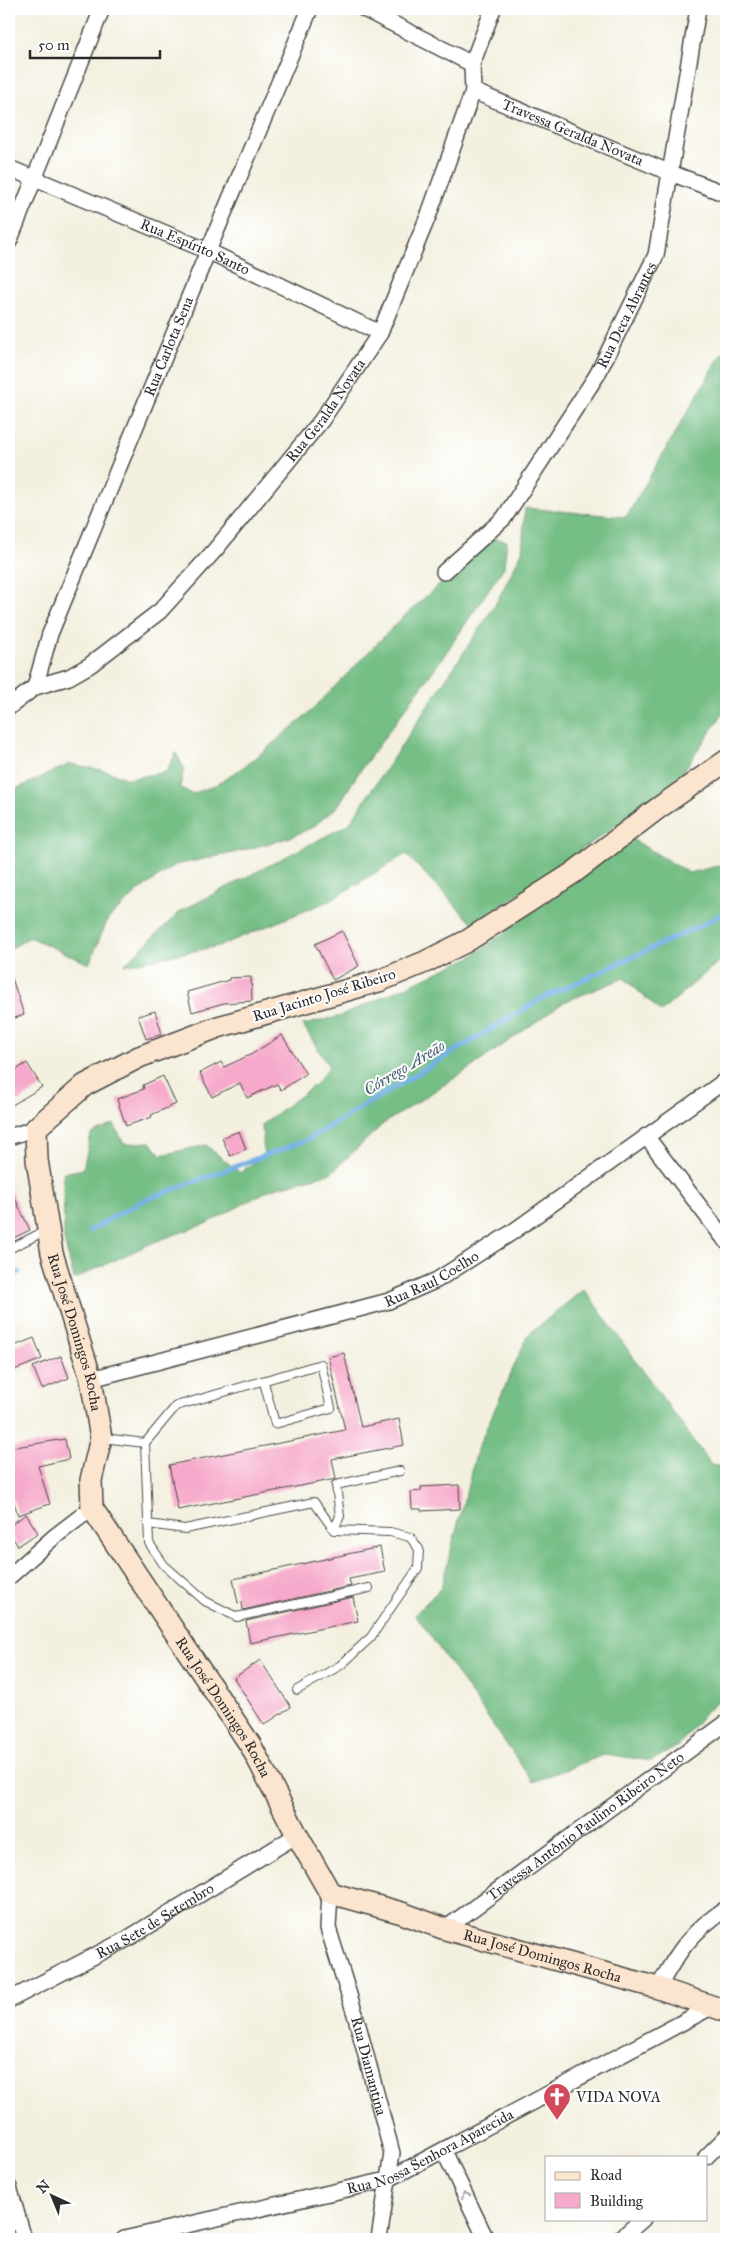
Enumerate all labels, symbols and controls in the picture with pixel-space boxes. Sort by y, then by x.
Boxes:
scale bar [30,28,160,60]
text: 50 m [38,36,70,54]
street label: Travessa Geralda Novata [500,95,647,170]
street label: Rua Espírito Santo [138,215,253,279]
street label: Rua Deca Abrantes [593,259,660,371]
street label: Rua Carlota Sena [140,294,197,399]
street label: Rua Geralda Novata [282,355,369,466]
street label: Rua Jacinto José Ribeiro [250,965,398,1026]
water label: Córrego Areão [360,1036,448,1099]
street label: Rua Raul Coelho [381,1247,482,1311]
street label: Rua José Domingos Rocha [44,1251,105,1413]
street label: Rua José Domingos Rocha [172,1633,275,1781]
street label: Travessa Antônio Paulino Ribeiro Neto [483,1748,688,1904]
street label: Rua Sete de Setembro [93,1879,217,1963]
street label: Rua José Domingos Rocha [461,1925,624,1987]
street label: Rua Diamantina [347,2015,391,2118]
church icon: VIDA NOVA [542,2082,572,2121]
place label: VIDA NOVA [575,2088,661,2106]
street label: Rua Nossa Senhora Aparecida [345,2105,517,2198]
legend [545,2156,708,2220]
text: Road [590,2166,622,2184]
north arrow [28,2170,78,2220]
text: N [33,2177,54,2197]
one-way arrow [461,2191,471,2200]
text: Building [590,2192,644,2210]

